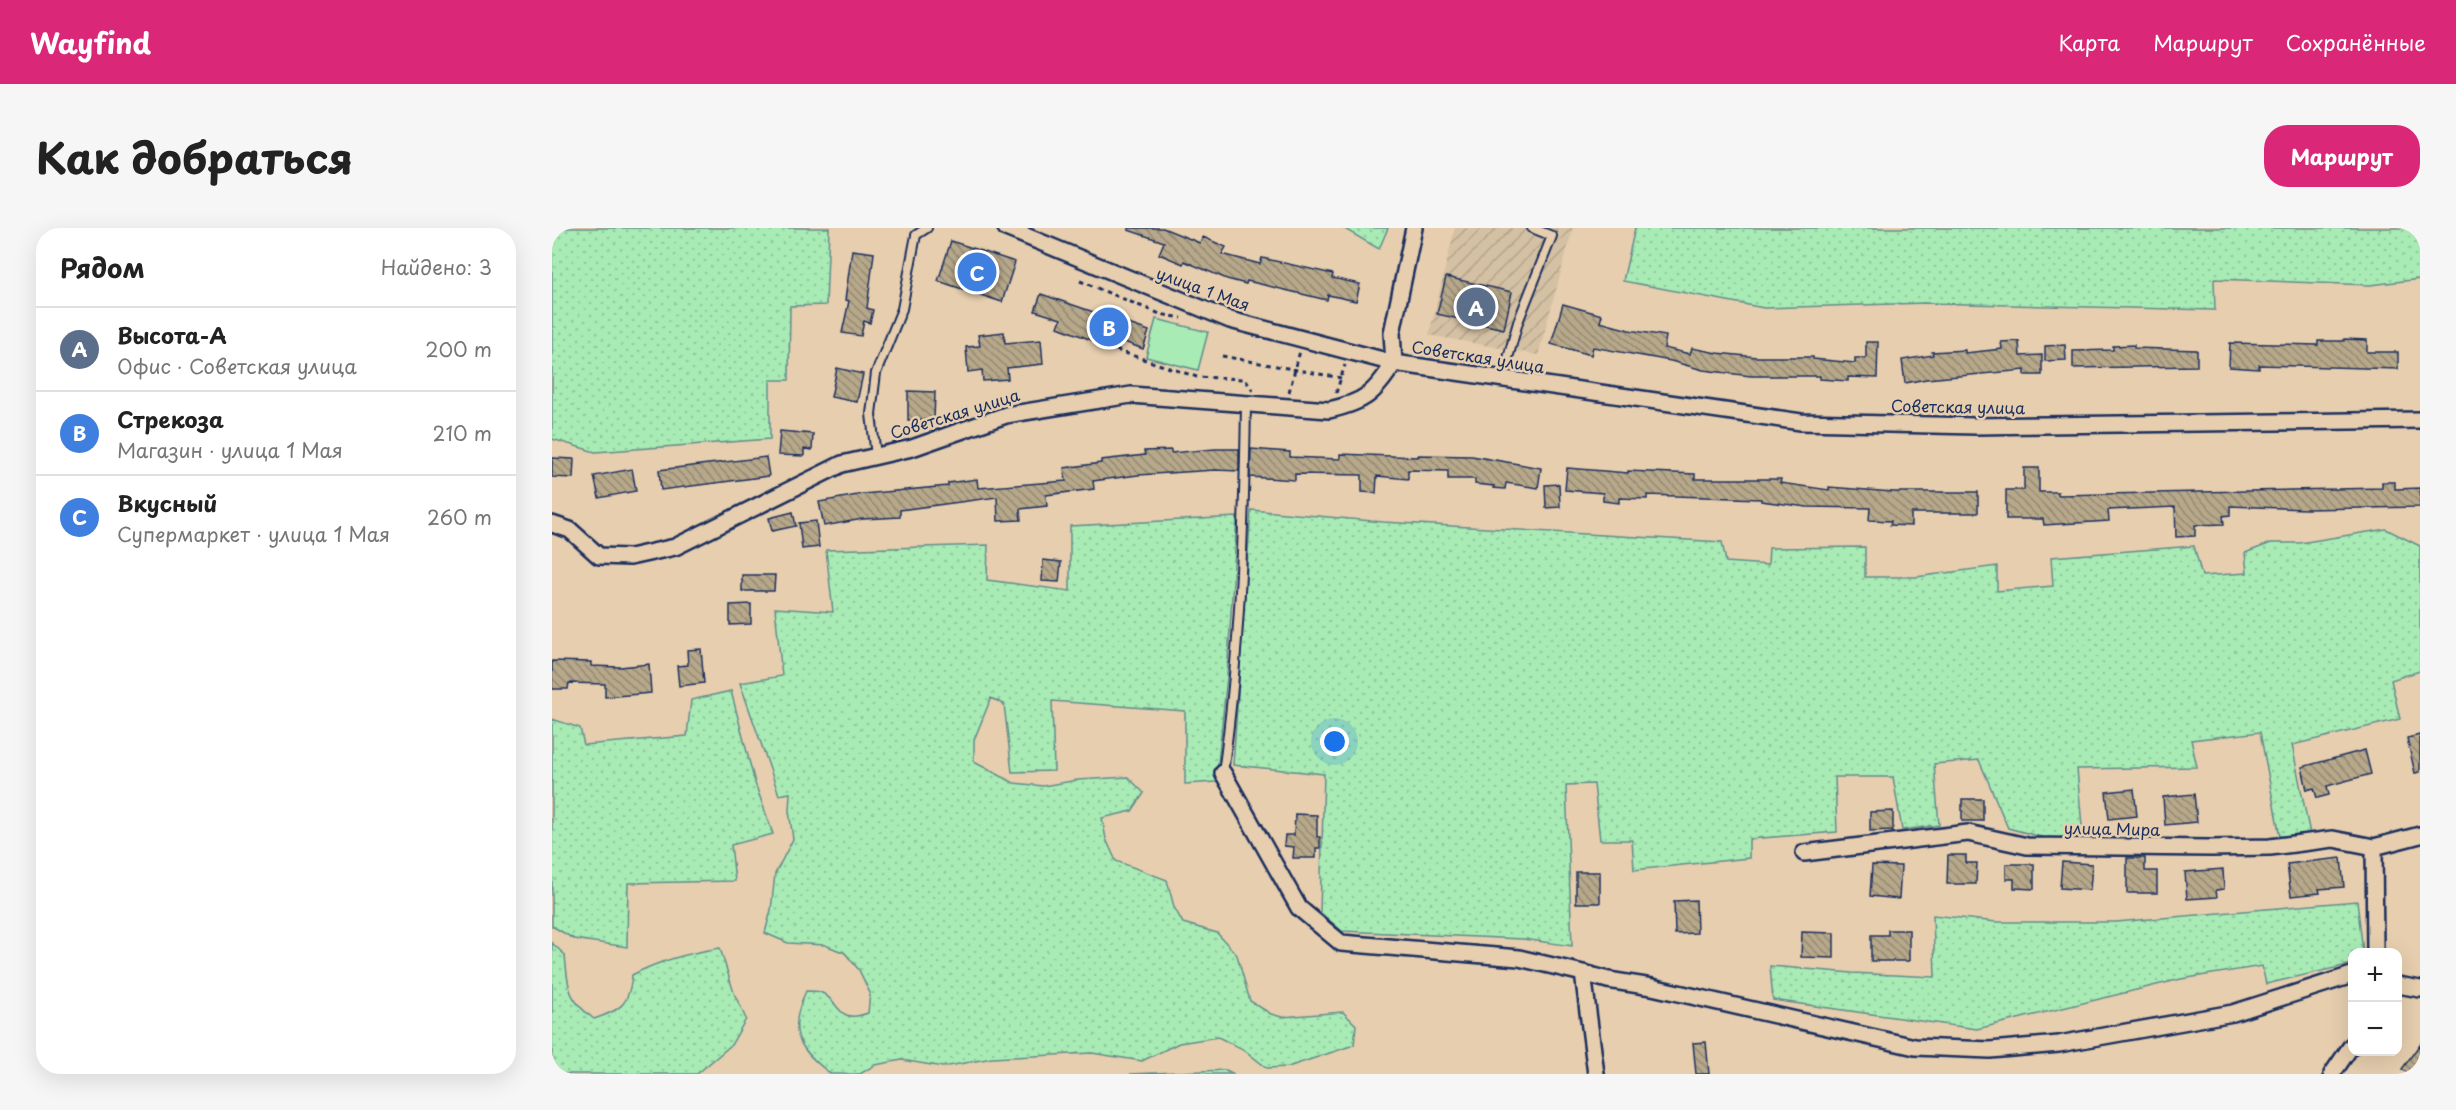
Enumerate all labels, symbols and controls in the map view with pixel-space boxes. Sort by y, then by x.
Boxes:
text: Wayfind [30,21,151,64]
text: Карта [2059,26,2120,58]
text: Маршрут [2153,26,2253,58]
text: Сохранённые [2286,26,2426,58]
text: Как добраться [36,125,353,188]
button: Маршрут [2264,125,2420,187]
text: Рядом [60,248,145,287]
pin: C [958,250,996,294]
text: Найдено: 3 [381,252,492,282]
street label: улица 1 Мая [1153,260,1253,316]
pin: A [1456,284,1496,329]
pin: B [1090,304,1128,350]
text: Высота-А [117,318,227,351]
text: A [72,334,87,364]
text: 200 m [425,334,492,364]
street label: Советская улица [1410,334,1546,378]
text: Офис · Советская улица [117,351,357,381]
street label: Советская улица [887,382,1022,444]
street label: Советская улица [1891,393,2025,419]
text: Стрекоза [117,402,224,435]
text: B [73,418,86,448]
text: 210 m [433,418,492,448]
text: Магазин · улица 1 Мая [117,435,343,465]
text: Вкусный [117,486,217,519]
text: C [72,502,87,532]
text: 260 m [427,502,492,532]
text: Супермаркет · улица 1 Мая [117,519,390,549]
your location [1320,727,1349,756]
street label: улица Мира [2064,815,2160,841]
map controls [2348,948,2402,1056]
button: + [2348,948,2402,1002]
button: − [2348,1002,2402,1056]

